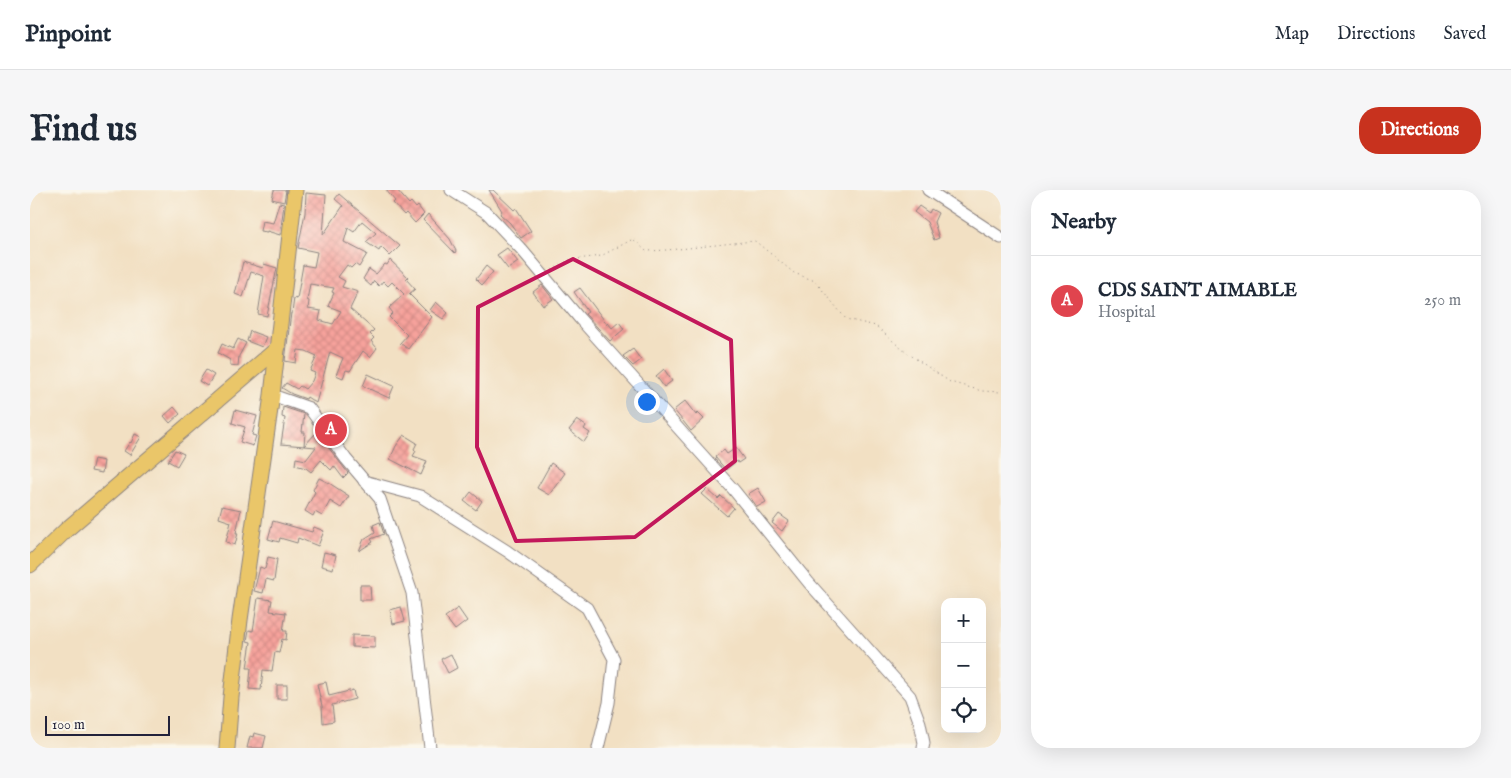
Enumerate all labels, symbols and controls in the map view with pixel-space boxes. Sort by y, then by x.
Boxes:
text: Pinpoint [25,19,111,50]
text: Map [1275,23,1309,46]
text: Directions [1337,23,1415,46]
text: Saved [1443,23,1486,46]
button: Directions [1359,107,1481,154]
text: Find us [30,108,137,153]
text: Nearby [1051,209,1116,236]
text: CDS SAINT AIMABLE [1098,279,1297,303]
text: A [1062,291,1072,311]
text: 250 m [1424,291,1461,311]
text: Hospital [1098,303,1155,323]
your location [634,389,660,415]
pin: A [315,411,347,449]
map controls [941,598,986,733]
button: + [941,598,986,643]
button: − [941,643,986,688]
button: locate [941,688,986,733]
scale bar [45,713,170,736]
text: 100 m [52,716,85,734]

